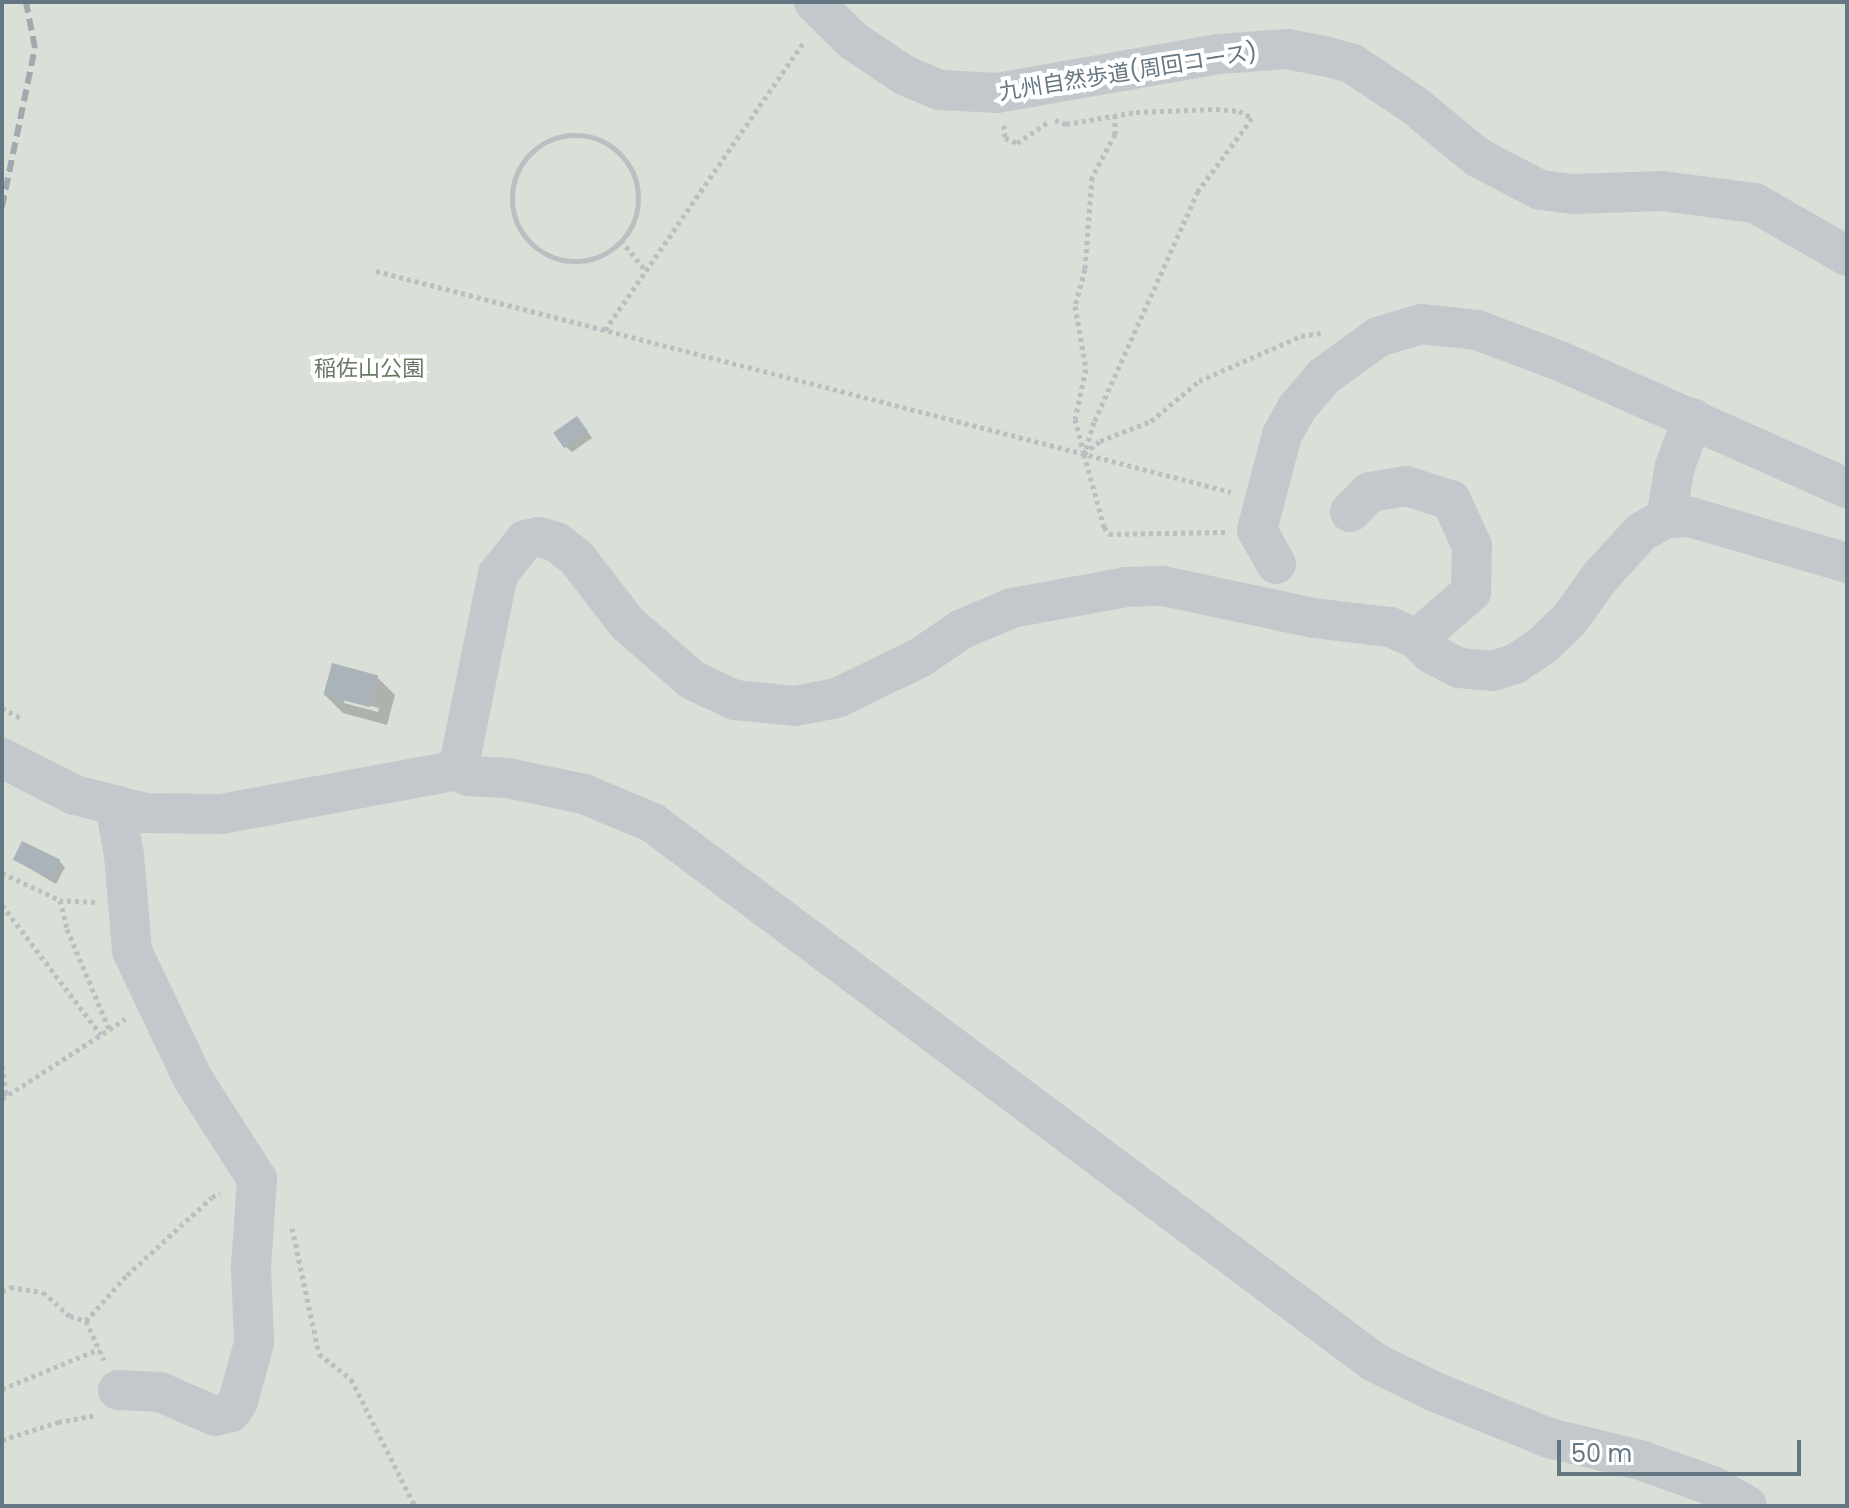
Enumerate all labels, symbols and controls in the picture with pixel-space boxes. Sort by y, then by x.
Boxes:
street label: 九州自然歩道(周回コース) [997,38,1259,106]
park label: 稲佐山公園 [314,356,424,382]
scale bar [1561,1424,1805,1474]
text: 50 m [1571,1437,1632,1470]

